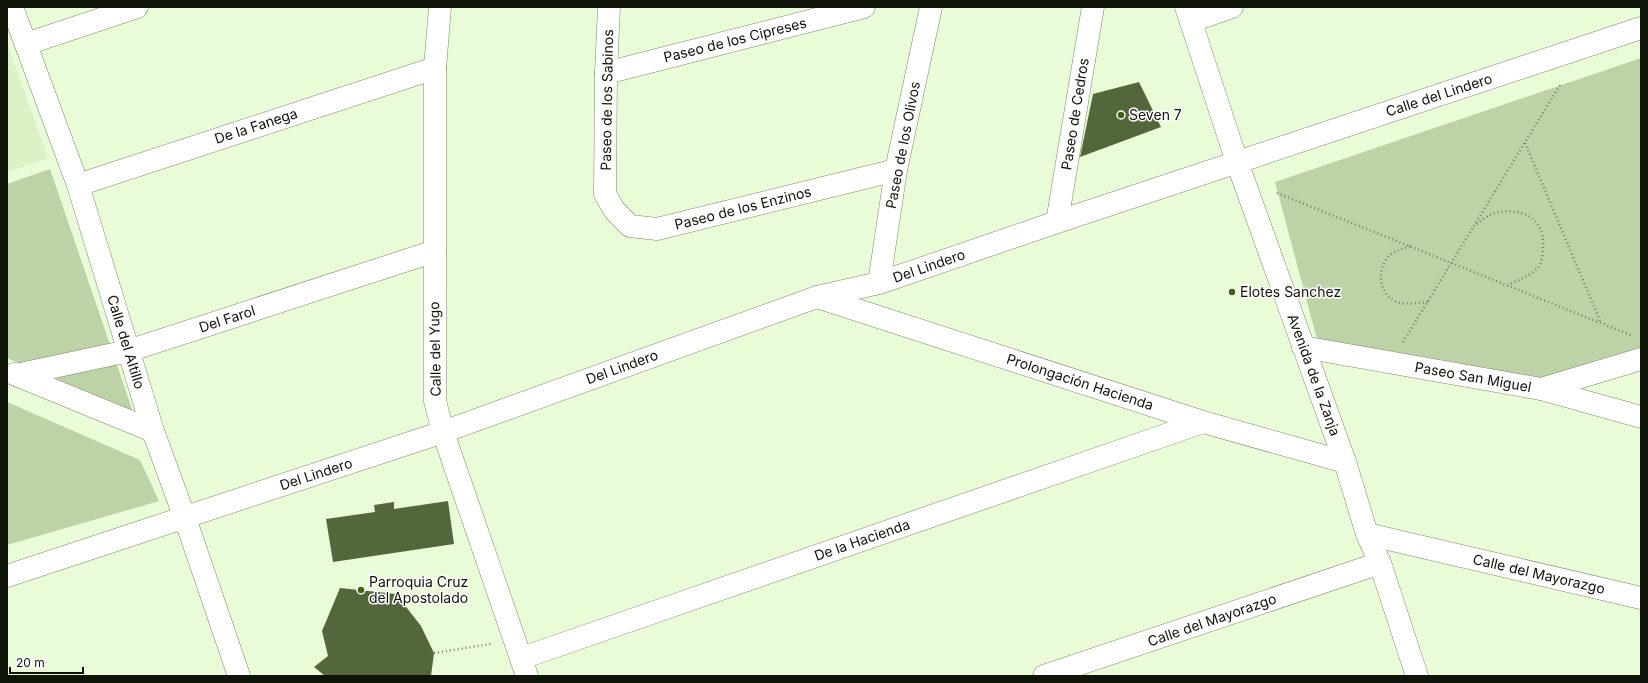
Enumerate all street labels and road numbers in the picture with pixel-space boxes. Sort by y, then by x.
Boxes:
street label: Paseo de los Cipreses [662,14,808,66]
street label: Paseo de los Sabinos [597,29,616,171]
street label: Paseo de Cedros [1057,57,1092,171]
street label: Calle del Lindero [1384,69,1494,120]
street label: Paseo de los Olivos [882,80,923,210]
street label: De la Fanega [212,104,299,147]
street label: Paseo de los Enzinos [673,182,813,233]
street label: Del Lindero [890,245,967,286]
street label: Calle del Altillo [104,293,149,391]
street label: Del Farol [197,301,257,336]
street label: Calle del Yugo [425,301,444,397]
street label: Avenida de la Zanja [1284,312,1344,438]
street label: Del Lindero [584,346,660,387]
street label: Prolongación Hacienda [1005,350,1156,413]
street label: Paseo San Miguel [1413,358,1533,395]
street label: Del Lindero [277,454,354,493]
street label: De la Hacienda [812,515,912,564]
street label: Calle del Mayorazgo [1471,550,1607,597]
street label: Calle del Mayorazgo [1145,590,1278,650]

